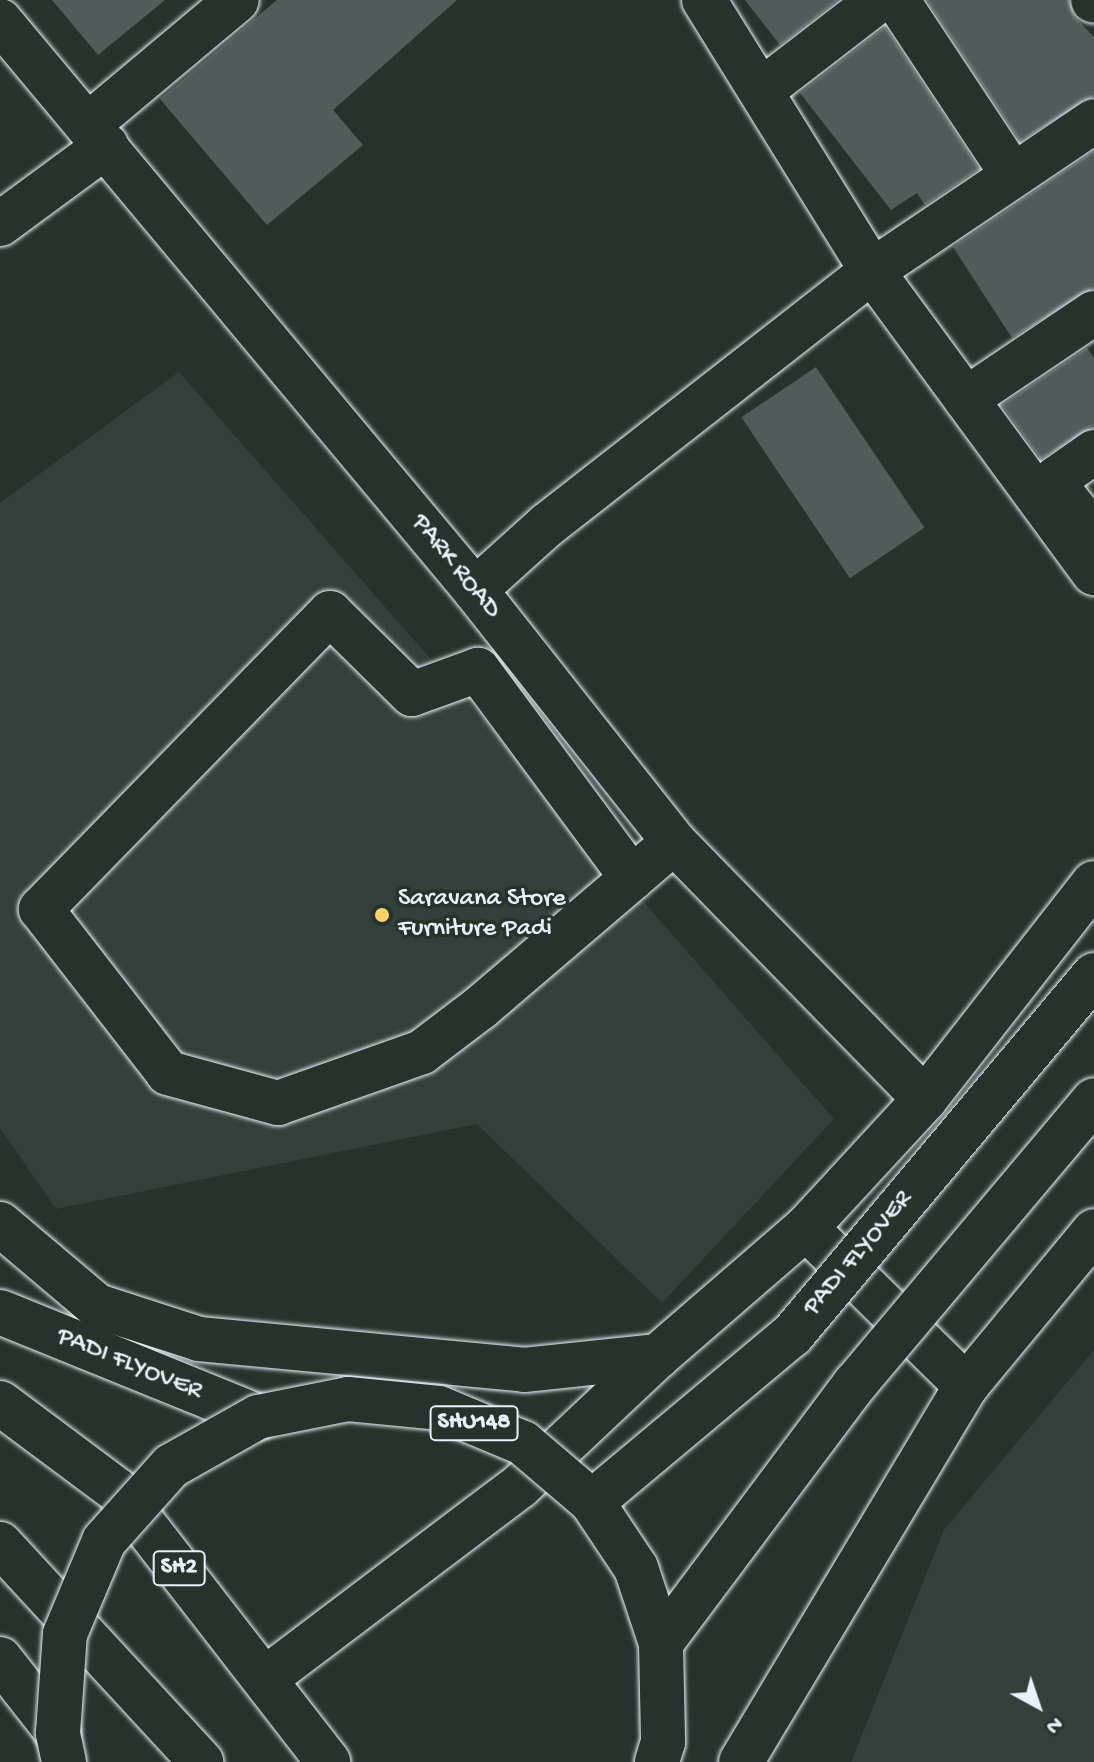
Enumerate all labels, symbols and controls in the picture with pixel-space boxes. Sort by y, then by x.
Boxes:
street label: PARK ROAD [403,508,507,626]
place label: Saravana Store Furniture Padi [398,884,566,946]
marker: Saravana Store Furniture Padi [373,906,391,924]
street label: PADI FLYOVER [798,1185,920,1323]
street label: PADI FLYOVER [52,1322,206,1408]
road number: SHU148 [428,1403,520,1443]
road number: SH2 [151,1548,207,1588]
north arrow [998,1666,1078,1746]
text: N [1040,1710,1067,1739]

